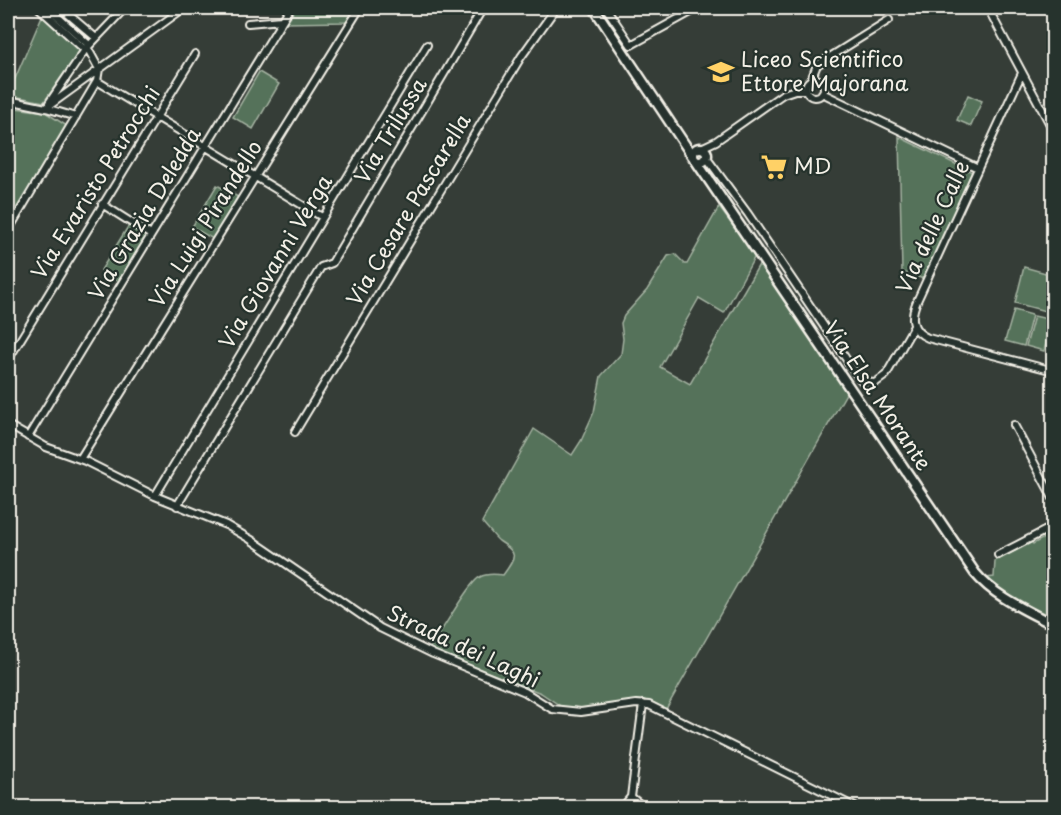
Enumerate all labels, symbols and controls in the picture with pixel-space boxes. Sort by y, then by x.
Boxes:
place label: Liceo Scientifico Ettore Majorana [741,42,909,98]
school or university icon: Liceo Scientifico Ettore Majorana [706,57,736,87]
street label: Via Trilussa [345,70,434,189]
street label: Via Evaristo Petrocchi [22,79,167,285]
street label: Via Cesare Pascarella [337,107,478,311]
street label: Via Grazia Deledda [79,120,208,306]
street label: Via Luigi Pirandello [140,133,269,313]
place label: MD [794,149,831,181]
supermarket icon: MD [759,152,789,182]
street label: Via delle Calle [886,154,976,298]
street label: Via Giovanni Verga [210,167,339,354]
street label: Via Elsa Morante [817,314,941,476]
street label: Strada dei Laghi [382,596,546,695]

